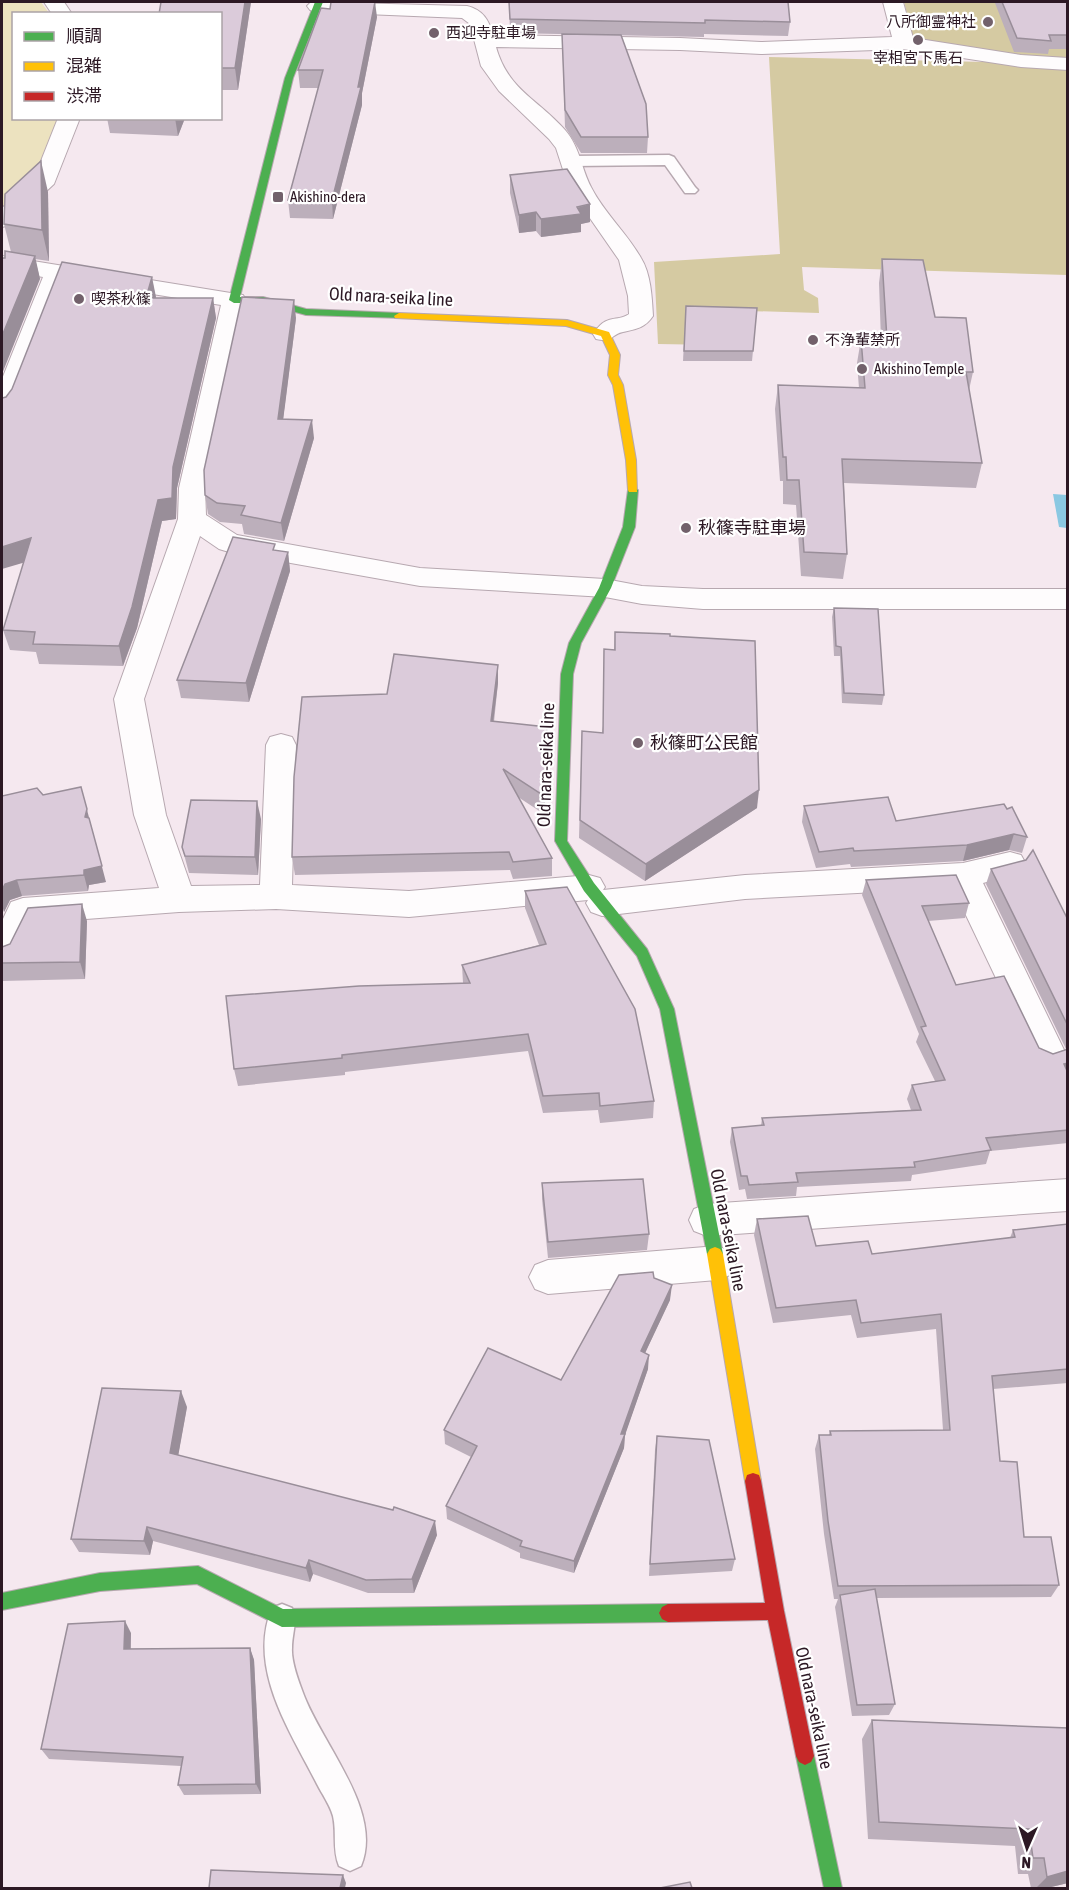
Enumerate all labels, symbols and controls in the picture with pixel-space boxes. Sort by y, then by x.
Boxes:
legend [12,12,222,120]
place label: 八所御霊神社 [886,13,976,30]
marker: 八所御霊神社 [981,15,995,29]
place label: 西迎寺駐車場 [446,24,536,41]
text: 順調 [66,25,102,46]
marker: 西迎寺駐車場 [427,26,441,40]
marker: 宰相宮下馬石 [911,33,925,47]
place label: 宰相宮下馬石 [873,49,963,66]
text: 混雑 [66,55,102,76]
text: 渋滞 [66,85,102,106]
place label: Akishino-dera [290,188,366,205]
marker: Akishino-dera [271,190,285,204]
street label: Old nara-seika line [328,283,454,310]
place label: 喫茶秋篠 [91,290,151,307]
marker: 喫茶秋篠 [72,292,86,306]
place label: 不浄輩禁所 [825,331,900,348]
marker: 不浄輩禁所 [806,333,820,347]
place label: Akishino Temple [874,360,965,377]
marker: Akishino Temple [855,362,869,376]
place label: 秋篠寺駐車場 [698,517,806,538]
marker: 秋篠寺駐車場 [679,521,693,535]
street label: Old nara-seika line [533,703,558,827]
place label: 秋篠町公民館 [650,732,758,753]
marker: 秋篠町公民館 [631,736,645,750]
street label: Old nara-seika line [706,1167,751,1293]
street label: Old nara-seika line [791,1645,838,1771]
north arrow [997,1818,1057,1878]
text: N [1021,1854,1031,1872]

